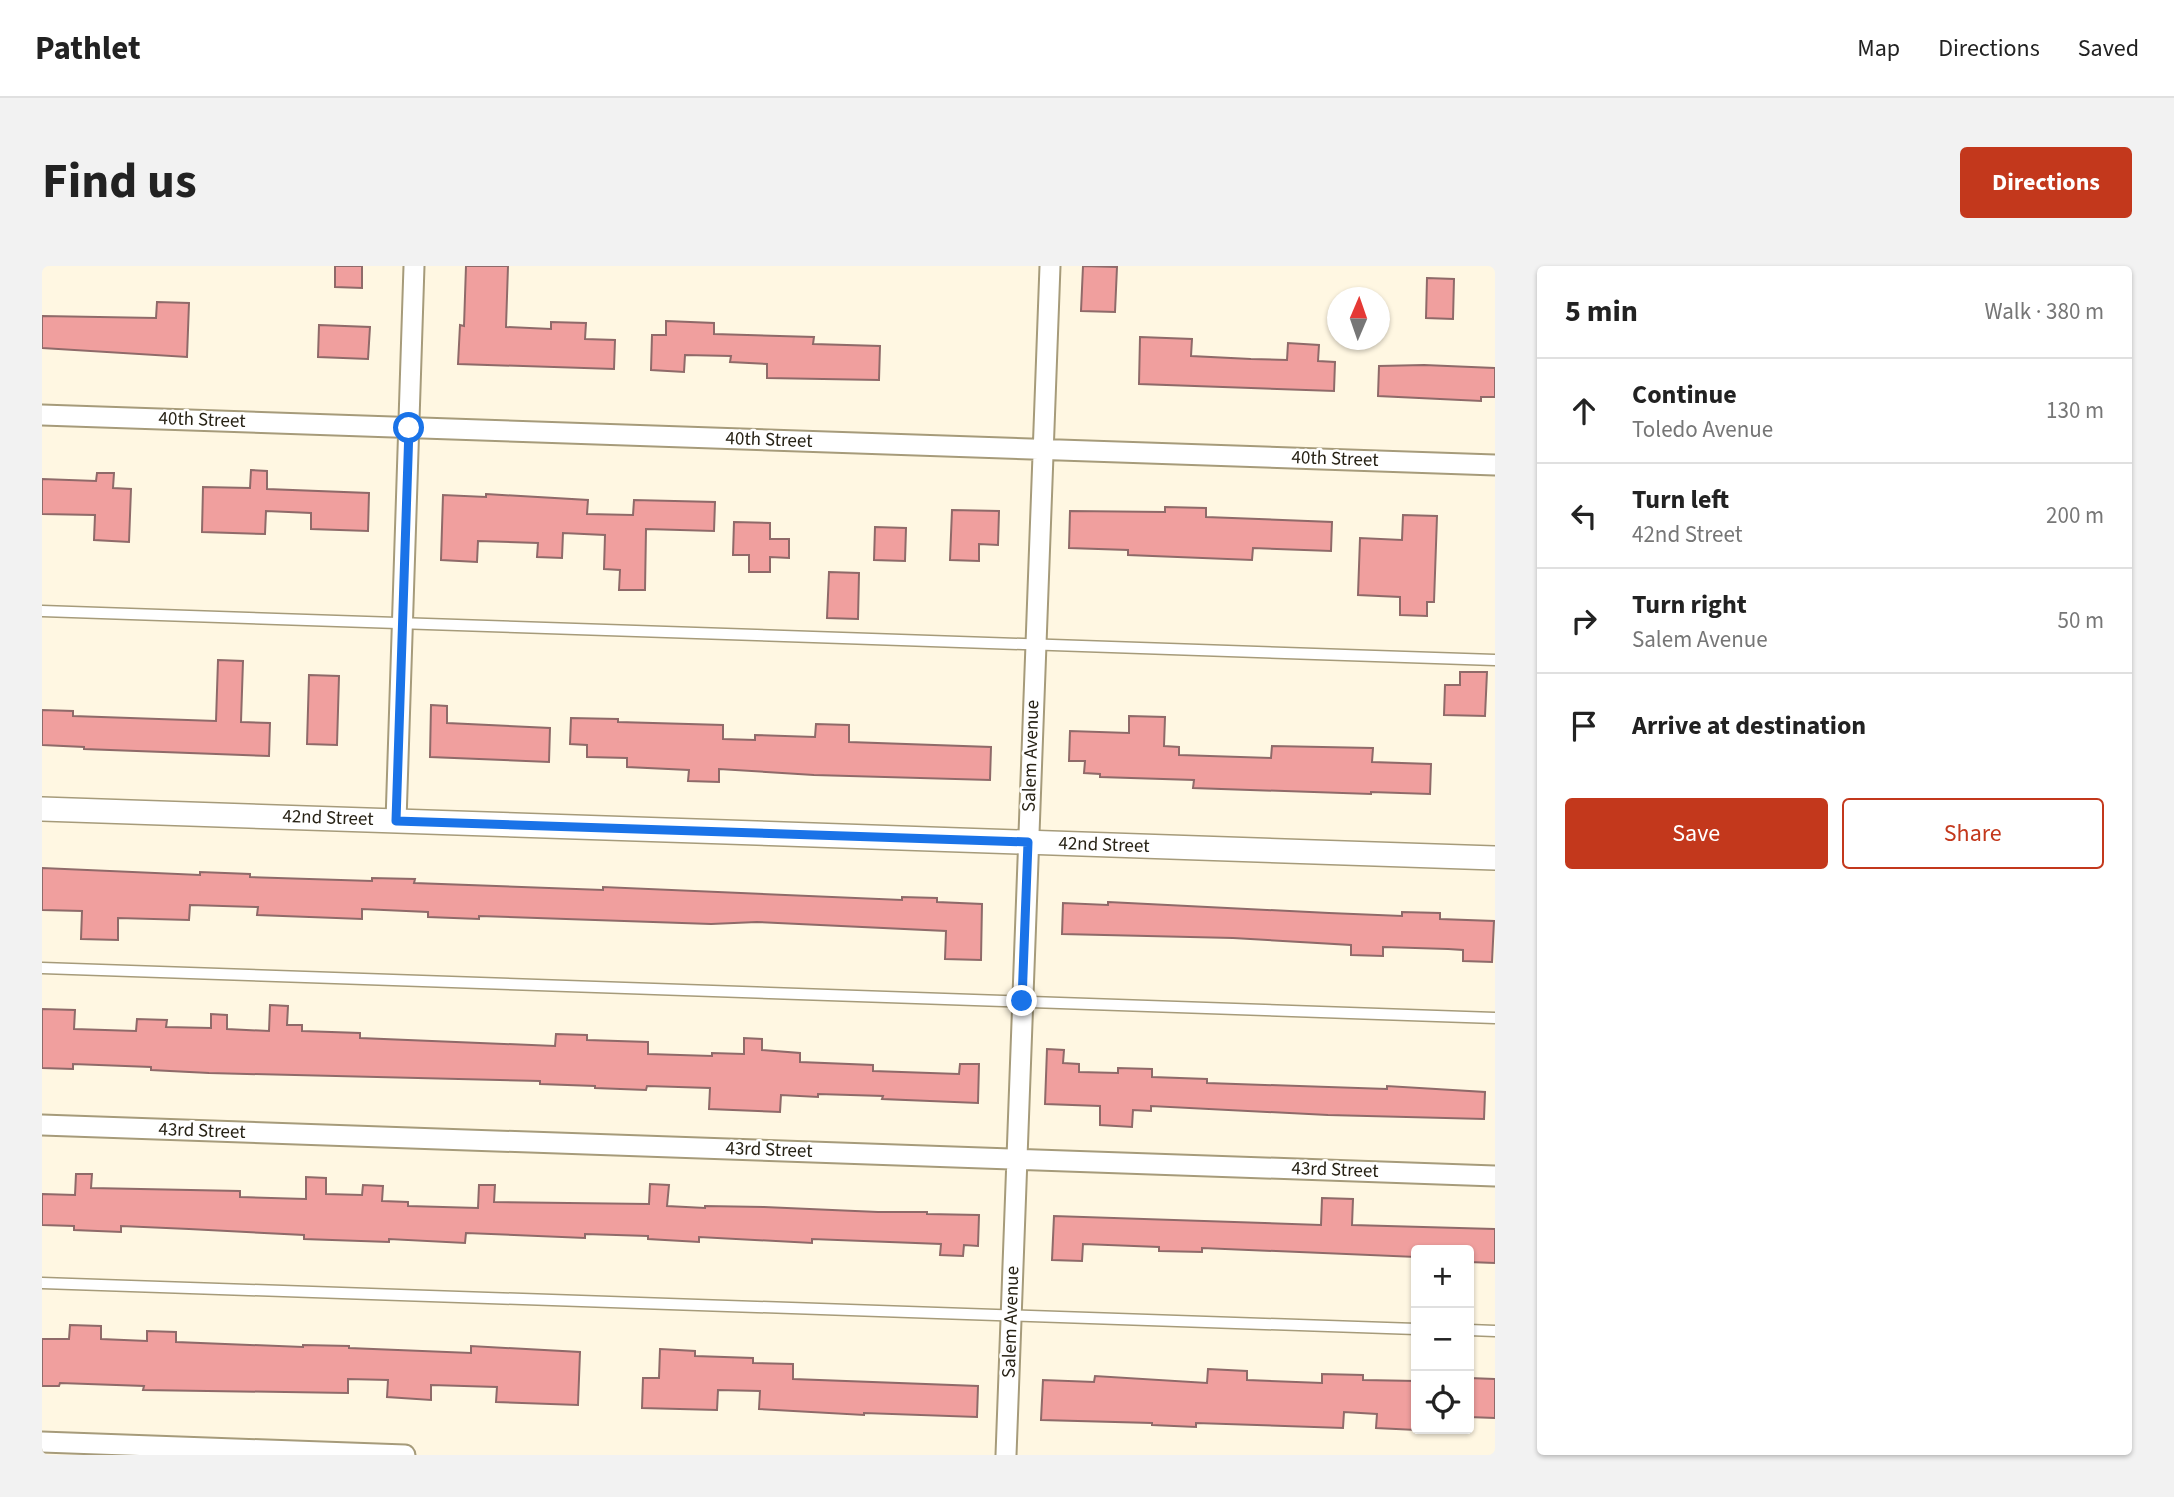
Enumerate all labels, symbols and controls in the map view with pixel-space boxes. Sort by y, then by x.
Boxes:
text: Pathlet [35,25,141,72]
text: Map [1857,31,1900,66]
text: Directions [1938,31,2040,66]
text: Saved [2078,31,2139,66]
text: Find us [42,147,197,217]
button: Directions [1960,147,2132,218]
north arrow [1327,287,1390,350]
text: 5 min [1565,290,1638,333]
text: Walk · 380 m [1985,295,2104,328]
text: Continue [1632,376,1737,413]
icon: ahead [1565,392,1603,430]
text: 130 m [2046,394,2104,427]
street label: 40th Street [158,405,247,435]
route start [393,412,424,443]
text: Toledo Avenue [1632,413,1773,446]
street label: 40th Street [725,425,814,455]
street label: 40th Street [1291,444,1380,474]
text: Turn left [1632,481,1729,518]
icon: left [1565,497,1603,535]
text: 200 m [2046,499,2104,532]
text: 42nd Street [1632,518,1742,551]
text: Turn right [1632,586,1747,623]
icon: right [1565,602,1603,640]
text: 50 m [2057,604,2104,637]
text: Salem Avenue [1632,623,1768,656]
street label: Salem Avenue [1016,700,1046,812]
icon: arrive [1565,707,1603,745]
text: Arrive at destination [1632,707,1866,744]
button: Save [1565,798,1828,869]
button: Share [1842,798,2104,869]
street label: 42nd Street [282,803,375,833]
street label: 42nd Street [1058,830,1151,860]
route end [1006,985,1037,1016]
street label: 43rd Street [158,1116,247,1146]
street label: 43rd Street [725,1135,814,1165]
street label: 43rd Street [1291,1155,1380,1185]
map controls [1411,1245,1474,1434]
button: + [1411,1245,1474,1308]
street label: Salem Avenue [996,1266,1026,1378]
button: − [1411,1308,1474,1371]
button: locate [1411,1371,1474,1434]

